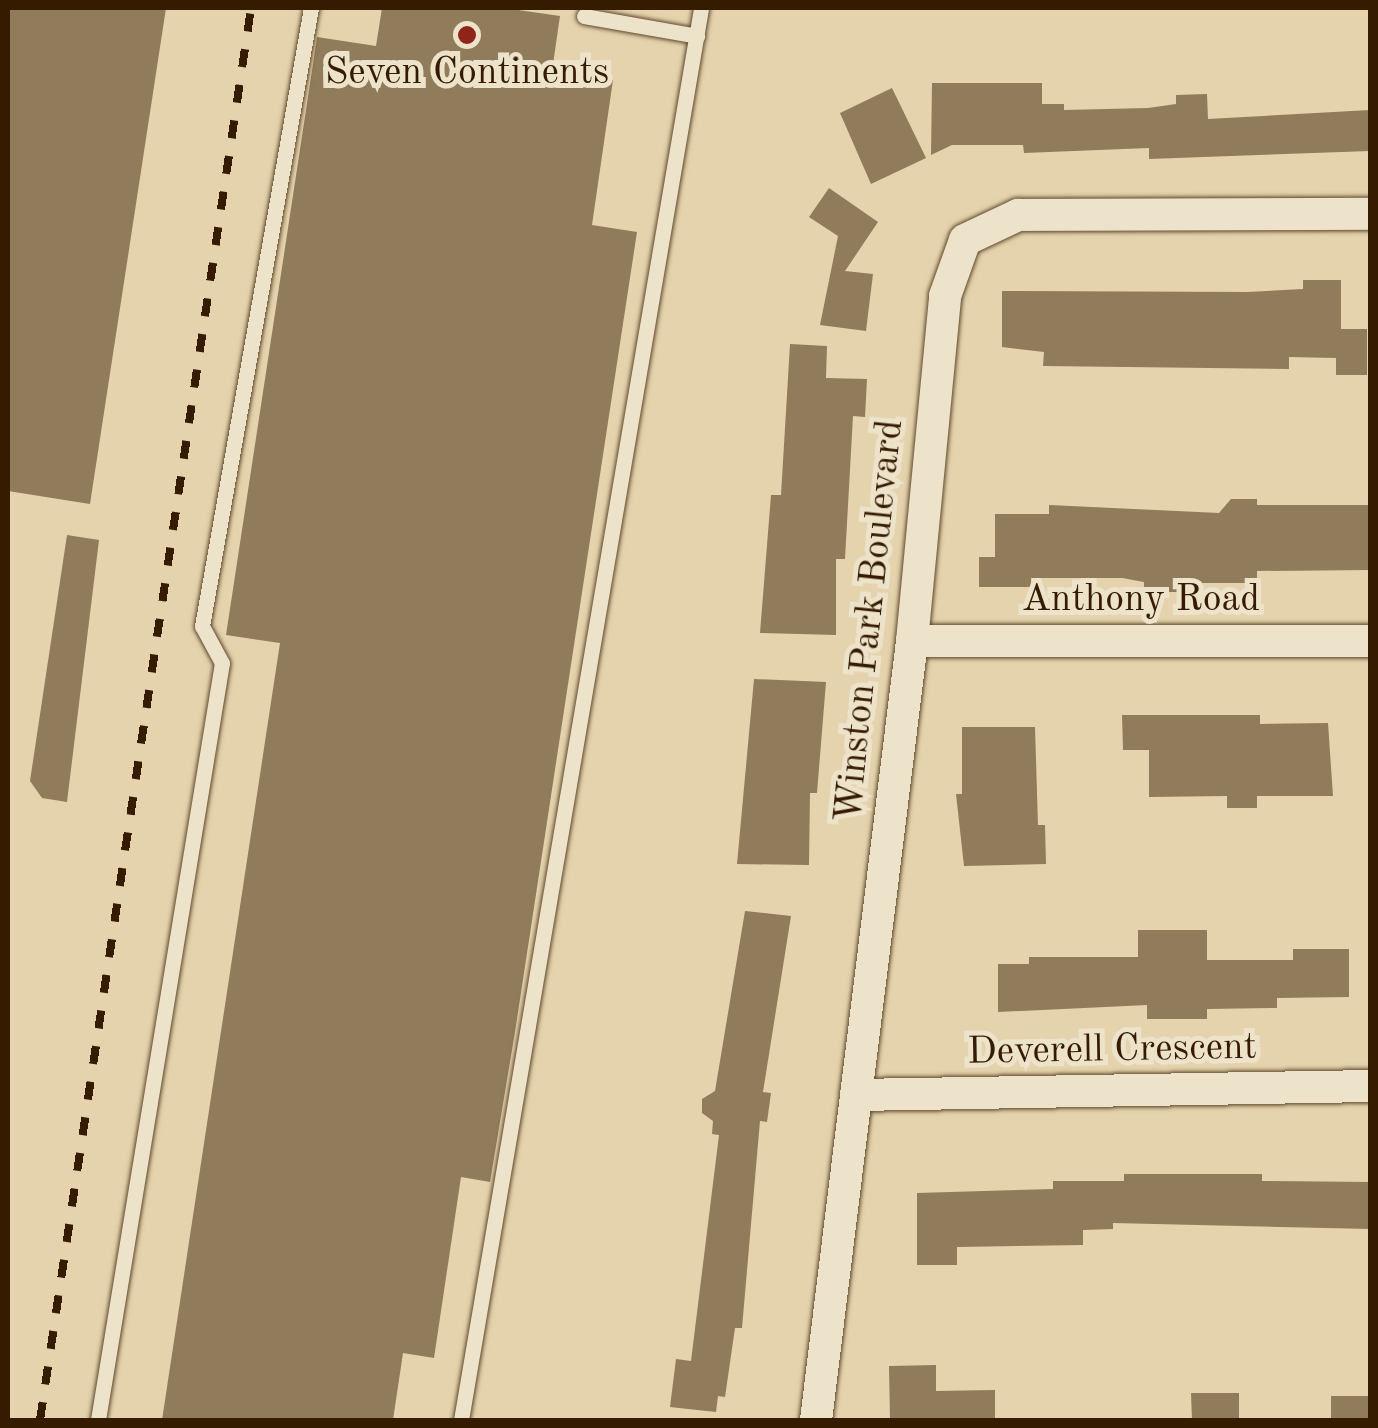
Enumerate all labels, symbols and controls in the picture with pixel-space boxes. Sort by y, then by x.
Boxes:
marker: Seven Continents [456,24,478,46]
place label: Seven Continents [325,51,609,97]
street label: Winston Park Boulevard [827,417,915,825]
street label: Anthony Road [1022,578,1260,624]
street label: Deverell Crescent [967,1026,1257,1076]

